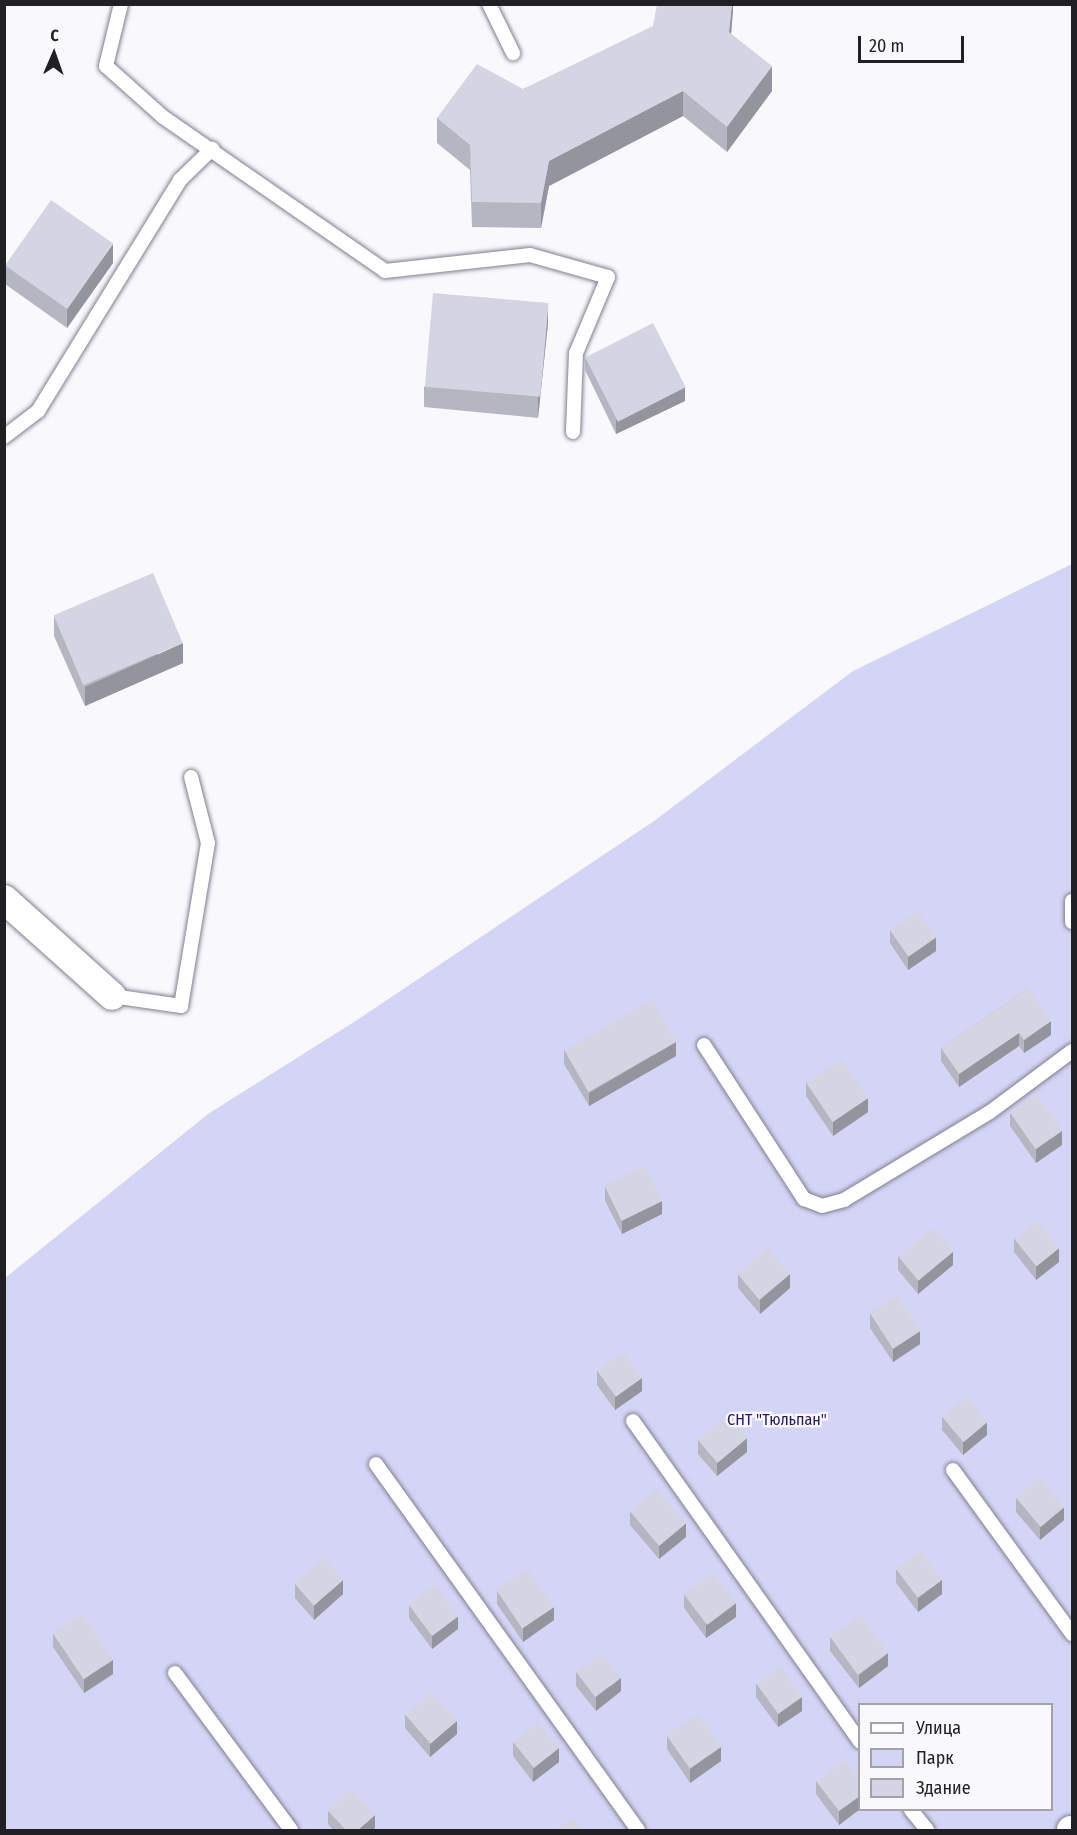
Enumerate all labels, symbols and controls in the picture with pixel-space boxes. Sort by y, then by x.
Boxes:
north arrow [24,24,84,84]
scale bar [861,24,968,62]
text: С [50,26,59,45]
text: 20 m [869,35,904,57]
park label: СНТ "Тюльпан" [727,1410,827,1430]
legend [858,1703,1053,1811]
text: Улица [916,1717,961,1739]
text: Парк [916,1747,954,1769]
text: Здание [916,1777,971,1799]

